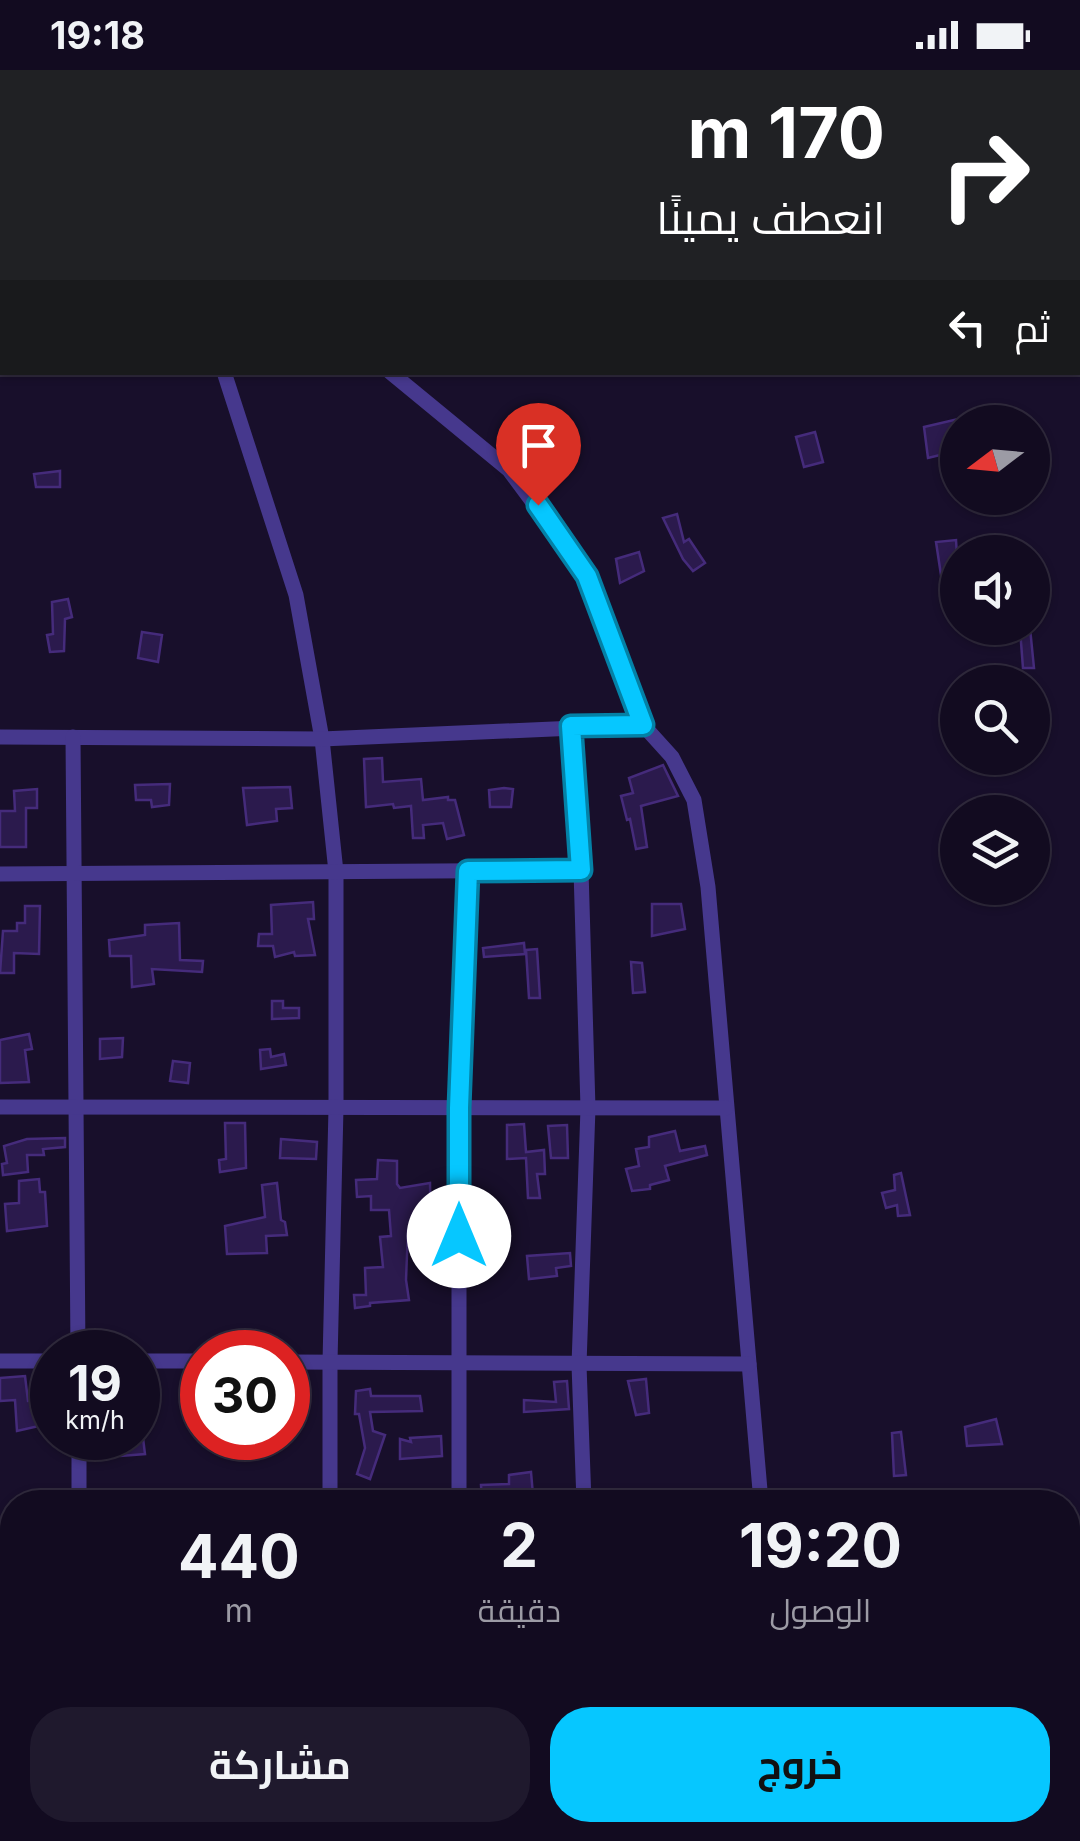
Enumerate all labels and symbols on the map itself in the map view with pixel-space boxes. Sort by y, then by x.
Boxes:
pin [496,403,581,506]
north arrow [940,405,1050,515]
position arrow [407,1184,511,1288]
speed limit sign: 30 [180,1330,310,1460]

